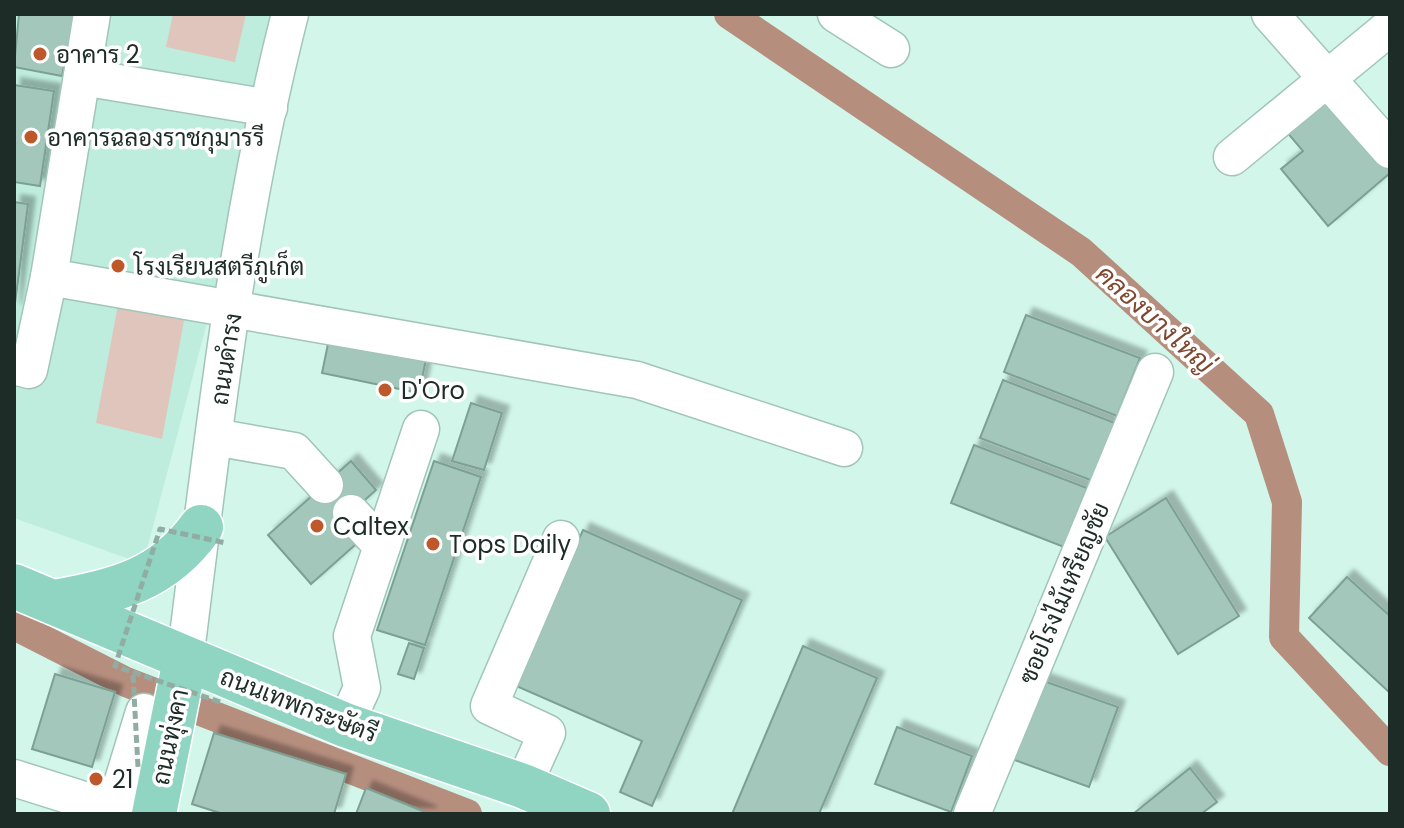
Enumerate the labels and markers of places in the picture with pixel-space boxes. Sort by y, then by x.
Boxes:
place label: อาคาร 2 [56,38,140,71]
marker: อาคาร 2 [31,45,49,63]
place label: อาคารฉลองราชกุมารรี [47,121,264,154]
marker: อาคารฉลองราชกุมารรี [22,128,40,146]
place label: โรงเรียนสตรีภูเก็ต [132,250,304,284]
marker: โรงเรียนสตรีภูเก็ต [109,257,127,275]
place label: D'Oro [401,374,465,407]
marker: D'Oro [376,381,394,399]
place label: Caltex [333,510,409,543]
marker: Caltex [308,517,326,535]
place label: Tops Daily [449,528,572,561]
marker: Tops Daily [424,535,442,553]
place label: 21 [112,763,133,796]
marker: 21 [87,770,105,788]

